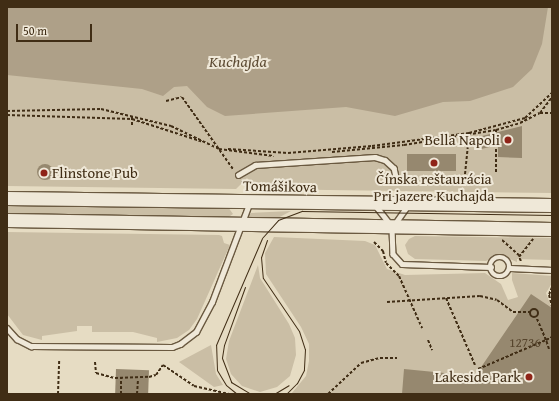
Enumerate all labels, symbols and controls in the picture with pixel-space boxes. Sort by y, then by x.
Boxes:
scale bar [18,16,94,42]
text: 50 m [23,22,47,39]
water label: Kuchajda [209,51,267,71]
place label: Bella Napoli [425,131,500,149]
marker: Bella Napoli [503,135,513,145]
marker: Čínska reštaurácia Pri jazere Kuchajda [429,158,439,168]
place label: Flinstone Pub [52,164,138,182]
marker: Flinstone Pub [39,168,49,178]
place label: Čínska reštaurácia Pri jazere Kuchajda [374,169,494,204]
street label: Tomášikova [243,176,317,196]
house number: 12736 [509,335,541,351]
place label: Lakeside Park [435,368,521,386]
marker: Lakeside Park [524,372,534,382]

